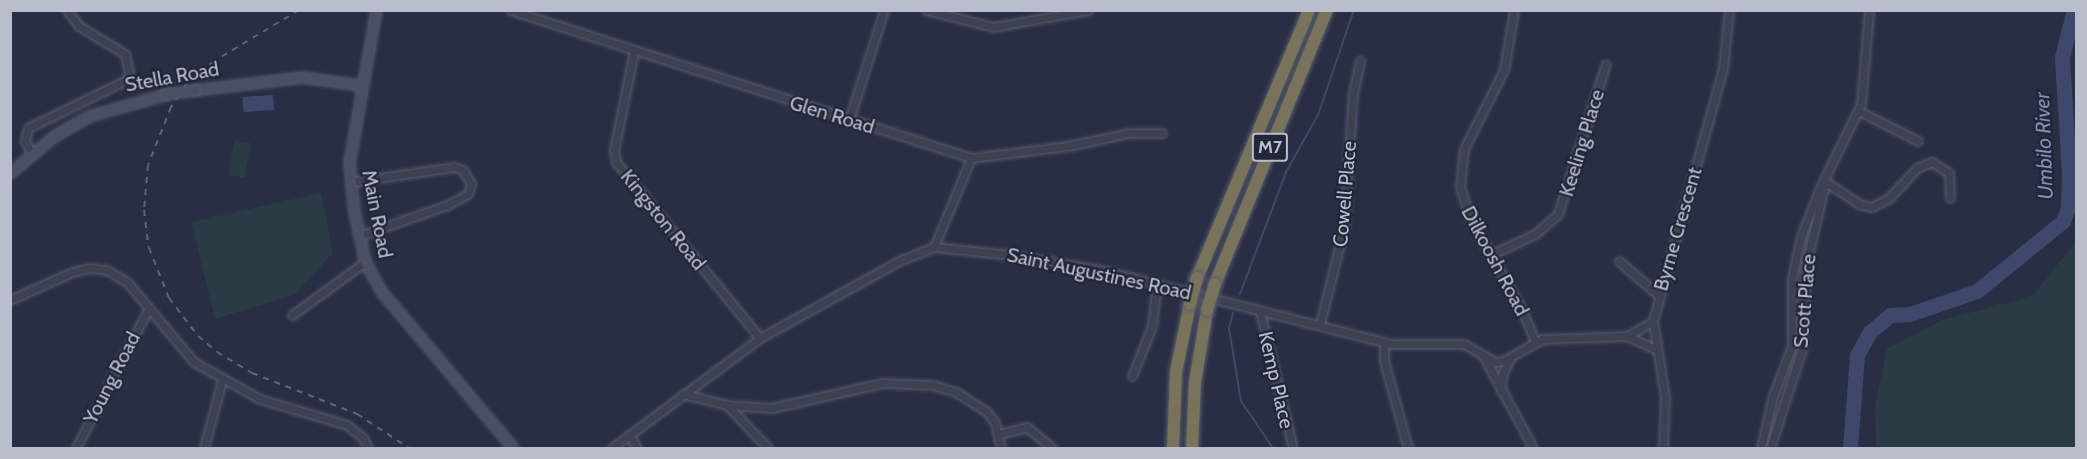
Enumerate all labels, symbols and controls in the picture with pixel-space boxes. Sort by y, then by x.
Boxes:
street label: Stella Road [123,57,221,97]
street label: Keeling Place [1554,87,1610,199]
street label: Glen Road [787,91,877,139]
water label: Umbilo River [2030,92,2058,200]
road number: M7 [1250,132,1290,162]
street label: Cowell Place [1328,140,1362,248]
street label: Byrne Crescent [1649,164,1707,294]
street label: Kingston Road [615,165,711,275]
street label: Main Road [357,168,397,260]
street label: Dilkoosh Road [1456,202,1534,320]
street label: Saint Augustines Road [1005,243,1193,305]
street label: Scott Place [1789,253,1821,349]
street label: Young Road [79,328,145,428]
street label: Kemp Place [1253,329,1299,431]

